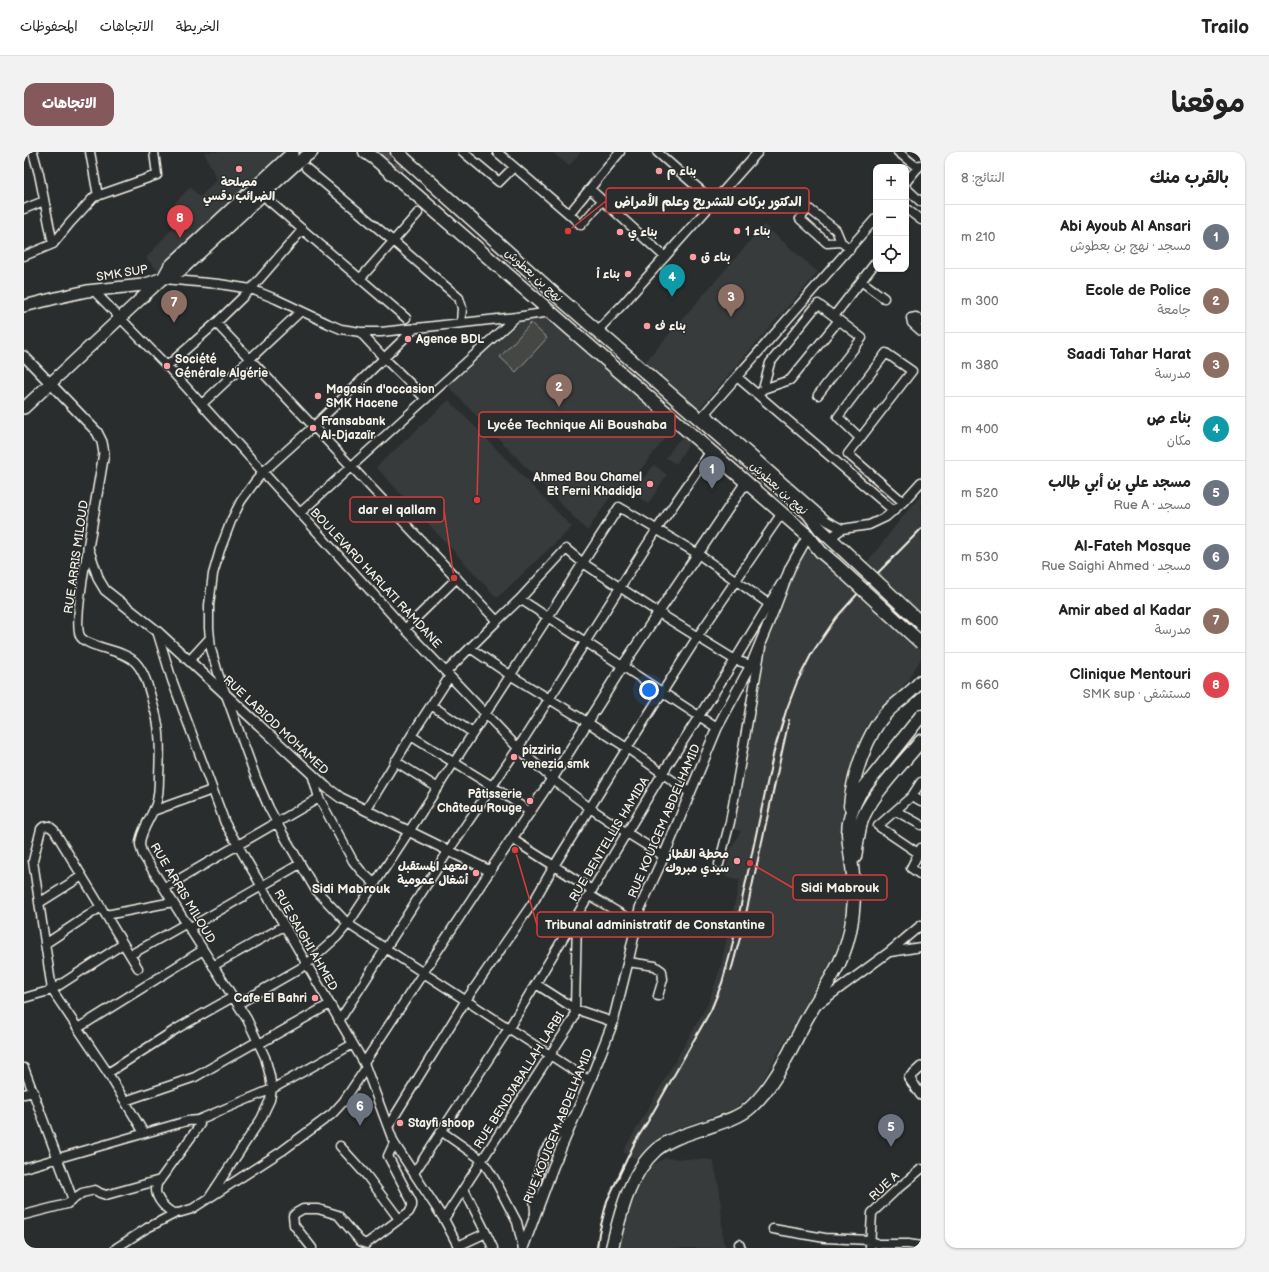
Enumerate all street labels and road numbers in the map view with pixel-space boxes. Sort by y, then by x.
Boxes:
street label: نهج بن بعطوش [501,245,566,306]
street label: SMK SUP [95,262,149,285]
street label: نهج بن بعطوش [746,458,811,519]
street label: RUE ARRIS MILOUD [61,499,92,615]
street label: BOULEVARD HARLATI RAMDANE [307,505,445,652]
street label: RUE LABIOD MOHAMED [220,673,332,778]
street label: RUE KOUICEM ABDELHAMID [625,742,704,900]
street label: RUE BENTELLIS HAMIDA [566,774,653,904]
street label: RUE ARRIS MILOUD [147,840,219,946]
street label: RUE SAIGHI AHMED [270,887,341,994]
street label: RUE BENDJABALLAH LARBI [471,1009,568,1152]
street label: RUE KOUICEM ABDELHAMID [520,1046,597,1206]
street label: RUE A [866,1168,903,1204]

